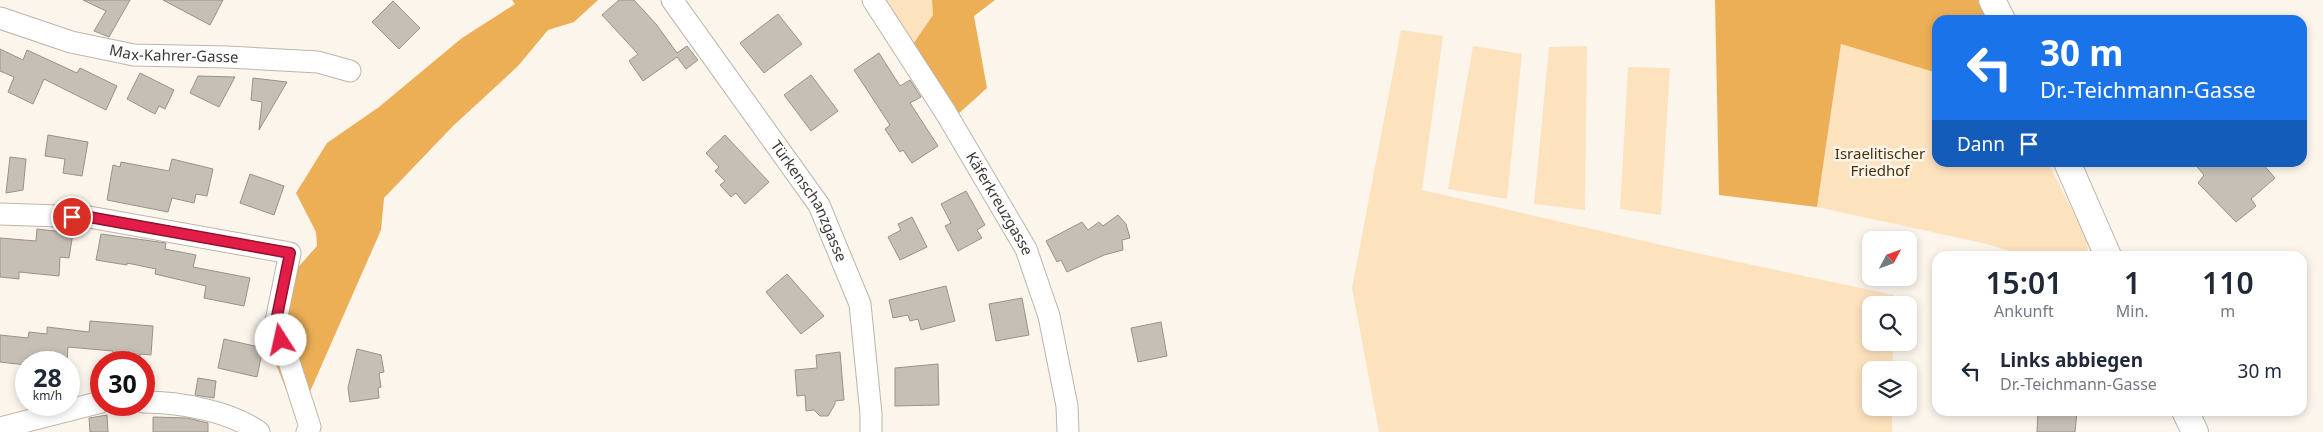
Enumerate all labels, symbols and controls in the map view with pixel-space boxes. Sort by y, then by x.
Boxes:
text: 30 m [2040,29,2123,76]
icon: left [1957,35,2022,100]
street label: Max-Kahrer-Gasse [108,39,239,67]
text: Dr.-Teichmann-Gasse [2040,74,2256,104]
icon: arrive [2015,130,2043,158]
text: Dann [1957,131,2005,157]
street label: Türkenschanzgasse [767,136,852,264]
park label: Israelitischer Friedhof [1835,143,1925,180]
street label: Käferkreuzgasse [962,148,1038,258]
pin [51,196,93,238]
icon: arrive [58,203,86,231]
north arrow [1862,231,1918,286]
map controls [1862,231,1917,416]
text: 15:01 [1985,262,2062,303]
text: 1 [2124,262,2141,303]
text: 110 [2202,262,2254,303]
button: search [1862,296,1917,351]
text: Ankunft [1994,300,2054,322]
text: Min. [2116,300,2149,322]
text: m [2220,300,2235,322]
position arrow [254,313,306,365]
text: Links abbiegen [2000,347,2143,373]
speed limit sign: 30 [90,351,155,416]
icon: left [1957,357,1985,385]
text: 30 m [2238,358,2282,384]
text: 28 [33,360,62,394]
button: layers [1862,361,1917,416]
text: Dr.-Teichmann-Gasse [2000,373,2157,395]
text: km/h [33,387,62,404]

